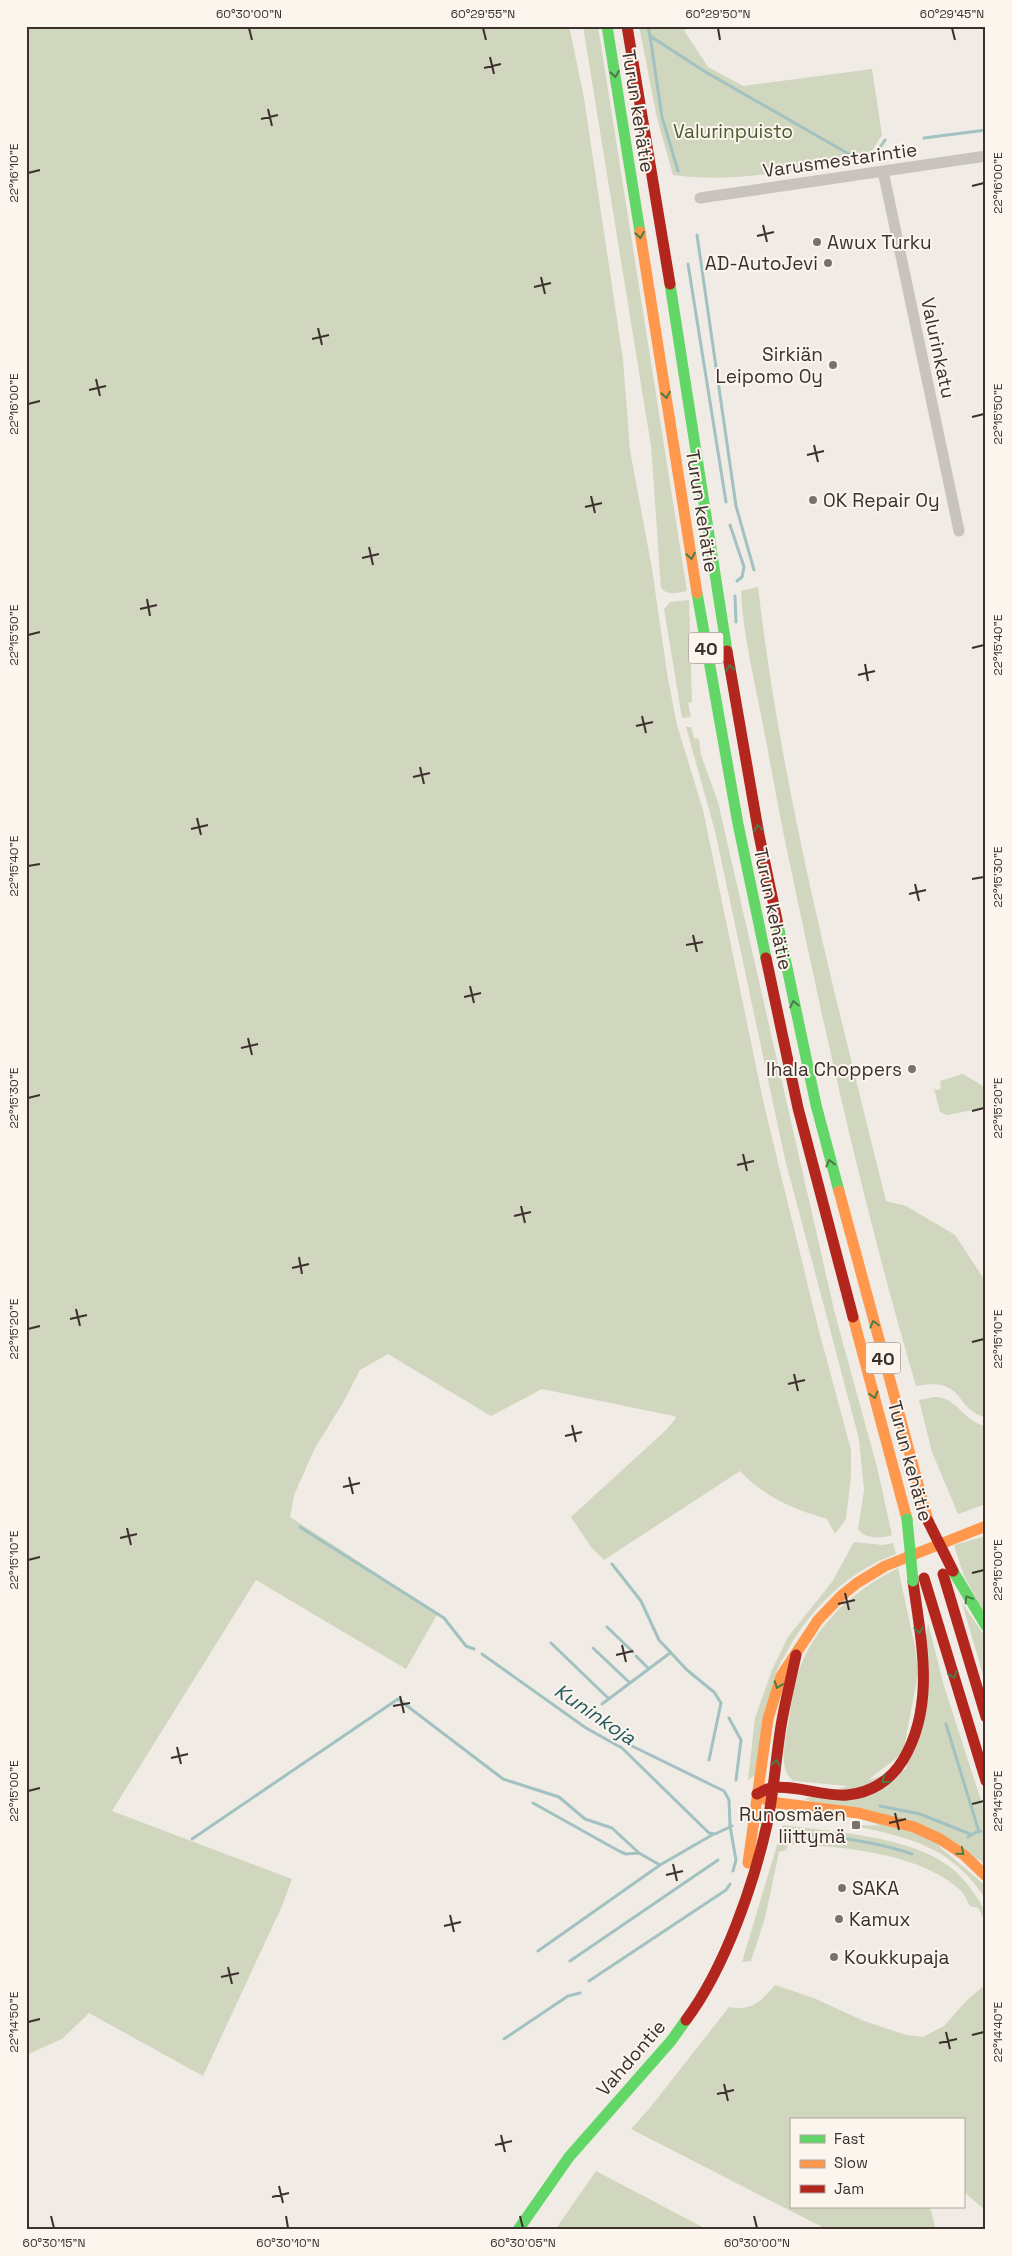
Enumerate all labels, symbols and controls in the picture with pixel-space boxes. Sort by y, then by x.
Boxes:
text: 60°30'00"N [216,6,282,22]
text: 60°29'55"N [451,6,515,22]
text: 60°29'50"N [685,6,751,22]
text: 60°29'45"N [920,6,984,22]
street label: Turun kehätie [616,48,660,174]
one-way arrow [609,70,619,79]
park label: Valurinpuisto [673,119,793,144]
street label: Varusmestarintie [761,137,919,183]
text: 22°16'10"E [6,143,22,202]
text: 22°16'00"E [990,152,1006,214]
place label: Awux Turku [827,230,932,255]
one-way arrow [635,231,645,239]
marker: Awux Turku [811,236,823,248]
place label: AD-AutoJevi [705,251,818,276]
marker: AD-AutoJevi [822,257,834,269]
street label: Valurinkatu [915,295,961,401]
place label: Sirkiän Leipomo Oy [716,342,823,389]
marker: Sirkiän Leipomo Oy [827,359,839,371]
text: 22°16'00"E [6,373,22,435]
text: 22°15'50"E [990,383,1006,445]
one-way arrow [660,391,670,400]
street label: Turun kehätie [680,448,724,574]
place label: OK Repair Oy [823,488,940,513]
marker: OK Repair Oy [807,494,819,506]
one-way arrow [685,552,696,560]
text: 22°15'50"E [6,604,22,666]
text: 22°15'40"E [990,614,1006,675]
road number: 40 [688,632,724,664]
one-way arrow [726,663,736,672]
one-way arrow [753,824,763,832]
text: 22°15'40"E [6,835,22,896]
street label: Turun kehätie [748,846,798,972]
text: 22°15'30"E [990,846,1006,908]
one-way arrow [789,1000,800,1009]
place label: Ihala Choppers [766,1057,902,1082]
marker: Ihala Choppers [906,1063,918,1075]
text: 22°15'30"E [6,1067,22,1129]
text: 22°15'20"E [990,1077,1006,1139]
one-way arrow [826,1159,836,1167]
text: 22°15'20"E [6,1298,22,1360]
text: 22°15'10"E [990,1309,1006,1368]
one-way arrow [869,1320,879,1328]
road number: 40 [866,1342,900,1374]
one-way arrow [868,1391,878,1399]
street label: Turun kehätie [882,1398,938,1524]
text: 22°15'10"E [6,1530,22,1589]
text: 22°15'00"E [990,1539,1006,1601]
one-way arrow [965,1596,975,1605]
one-way arrow [913,1625,923,1634]
one-way arrow [948,1670,958,1679]
water label: Kuninkoja [549,1677,641,1751]
one-way arrow [774,1680,784,1689]
one-way arrow [770,1758,781,1766]
text: 22°15'00"E [6,1760,22,1822]
text: 22°14'50"E [990,1770,1006,1831]
one-way arrow [881,1774,891,1783]
place label: Runosmäen liittymä [739,1802,846,1849]
marker: Runosmäen liittymä [850,1819,862,1831]
one-way arrow [955,1846,964,1854]
place label: SAKA [852,1876,899,1901]
marker: SAKA [836,1882,848,1894]
place label: Kamux [849,1907,911,1932]
marker: Kamux [833,1913,845,1925]
place label: Koukkupaja [844,1945,949,1970]
marker: Koukkupaja [828,1951,840,1963]
text: 22°14'50"E [6,1991,22,2052]
text: 22°14'40"E [990,2001,1006,2062]
street label: Vahdontie [591,2014,671,2102]
legend [790,2118,964,2208]
text: Fast [834,2129,865,2148]
text: Slow [834,2153,868,2172]
text: Jam [834,2179,864,2198]
text: 60°30'15"N [23,2235,85,2251]
text: 60°30'10"N [256,2235,320,2251]
text: 60°30'05"N [490,2235,556,2251]
text: 60°30'00"N [724,2235,790,2251]

